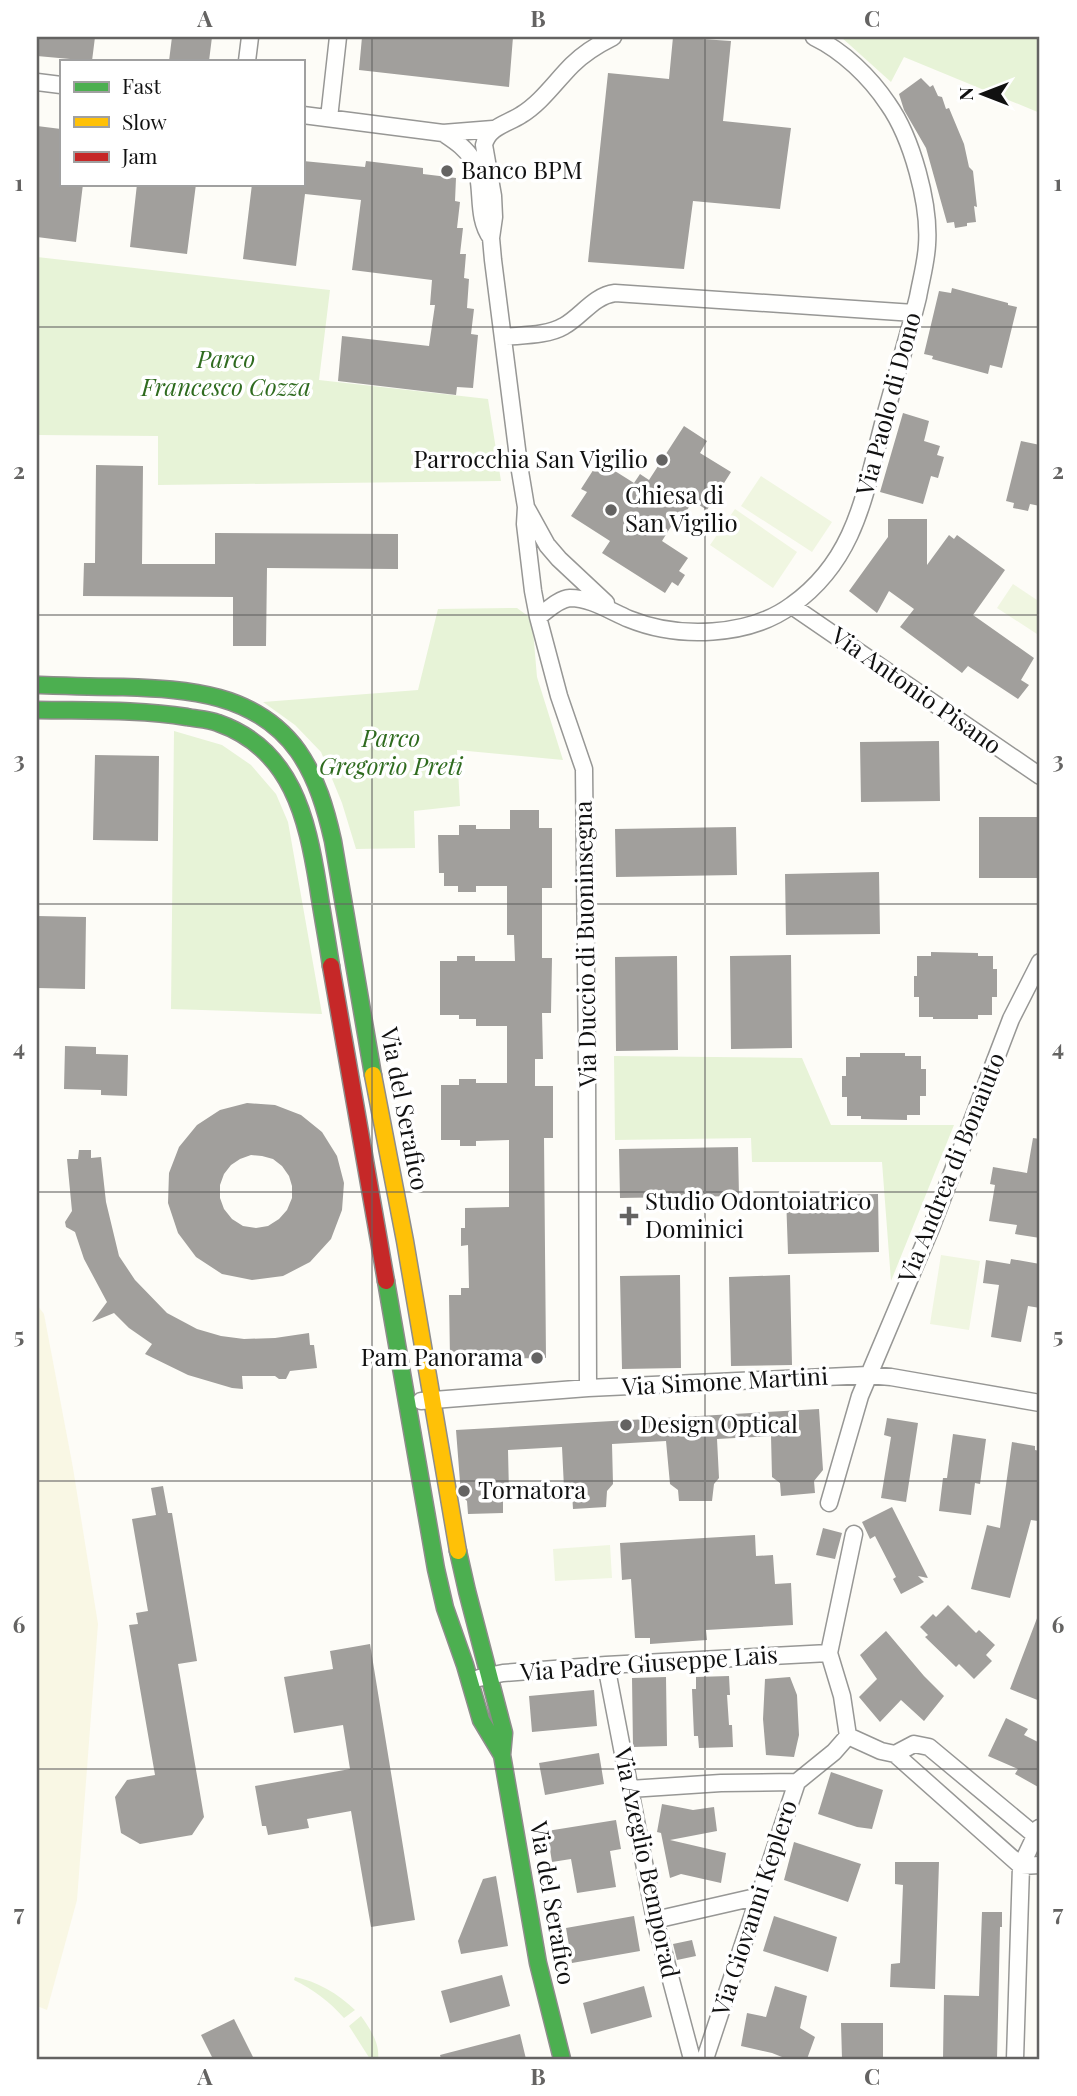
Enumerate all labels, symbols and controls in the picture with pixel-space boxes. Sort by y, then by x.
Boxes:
text: A [196,2,213,33]
text: B [530,2,546,33]
text: C [864,2,880,33]
legend [60,60,304,186]
north arrow [948,60,1018,130]
text: Fast [122,71,161,99]
text: N [952,87,978,101]
text: Slow [122,107,167,135]
text: Jam [121,141,158,169]
place label: Banco BPM [461,153,583,185]
marker: Banco BPM [439,163,455,179]
text: 1 [15,166,24,197]
text: 1 [1054,166,1063,197]
street label: Via Paolo di Dono [847,308,927,500]
park label: Parco Francesco Cozza [140,342,311,402]
place label: Parrocchia San Vigilio [413,442,648,474]
marker: Parrocchia San Vigilio [654,452,670,468]
text: 2 [13,454,25,485]
text: 2 [1052,454,1064,485]
place label: Chiesa di San Vigilio [625,478,738,538]
marker: Chiesa di San Vigilio [603,502,619,518]
street label: Via Antonio Pisano [825,618,1009,760]
park label: Parco Gregorio Preti [319,721,464,781]
text: 3 [13,743,25,774]
text: 3 [1052,743,1064,774]
street label: Via Duccio di Buoninsegna [566,801,603,1089]
street label: Via del Serafico [374,1023,437,1193]
text: 4 [13,1031,25,1062]
text: 4 [1052,1031,1064,1062]
street label: Via Andrea di Bonaiuto [889,1047,1011,1288]
place label: Studio Odontoiatrico Dominici [645,1184,871,1244]
marker: Studio Odontoiatrico Dominici [619,1206,639,1226]
text: 5 [14,1319,24,1350]
text: 5 [1053,1319,1063,1350]
place label: Pam Panorama [361,1340,523,1372]
marker: Pam Panorama [529,1350,545,1366]
street label: Via Simone Martini [620,1359,829,1401]
place label: Design Optical [640,1407,798,1439]
marker: Design Optical [618,1417,634,1433]
place label: Tornatora [478,1473,586,1505]
marker: Tornatora [456,1483,472,1499]
text: 6 [13,1608,26,1639]
text: 6 [1052,1608,1065,1639]
street label: Via Padre Giuseppe Lais [518,1637,779,1687]
street label: Via Azeglio Bemporad [608,1743,688,1981]
street label: Via Giovanni Keplero [703,1795,803,2020]
street label: Via del Serafico [524,1817,584,1987]
text: 7 [14,1896,25,1927]
text: 7 [1053,1896,1064,1927]
text: A [196,2060,213,2091]
text: B [530,2060,546,2091]
text: C [864,2060,880,2091]

